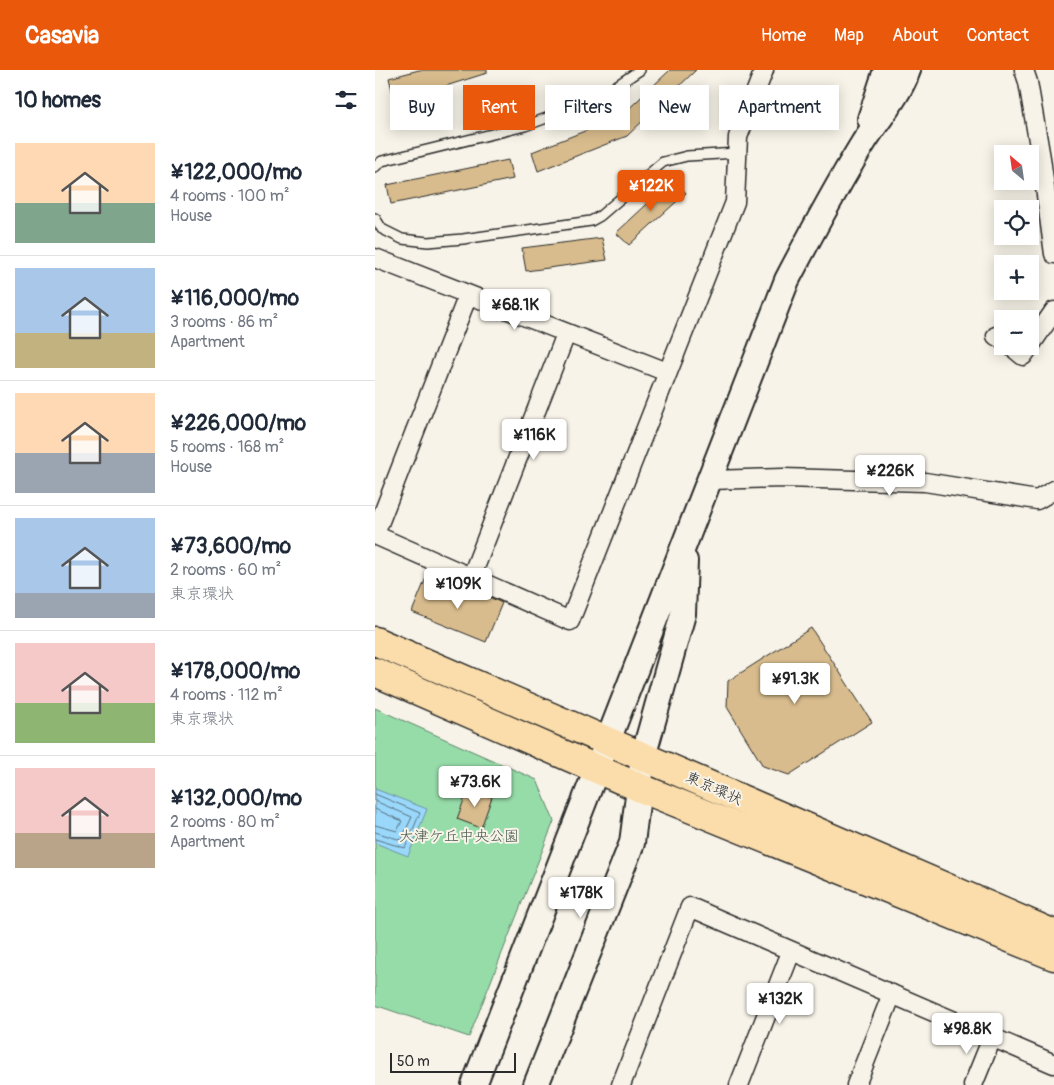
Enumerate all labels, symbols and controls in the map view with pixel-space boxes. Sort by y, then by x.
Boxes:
text: Casavia [25,21,99,50]
text: Home [761,24,806,47]
text: Map [834,24,864,47]
text: About [892,24,938,47]
text: Contact [966,24,1029,47]
chip: Buy [390,85,453,130]
chip: Rent [463,85,535,130]
chip: Filters [545,85,630,130]
chip: New [640,85,709,130]
chip: Apartment [719,85,839,130]
icon: filters [332,86,360,114]
text: 10 homes [15,87,101,114]
north arrow [994,145,1039,190]
map controls [994,145,1039,355]
text: ¥122,000/mo [170,159,302,186]
icon: home [55,163,115,223]
pin: ¥122K [616,170,686,212]
text: ¥122K [629,176,673,196]
text: 4 rooms · 100 m² [170,186,289,206]
button: locate [994,200,1039,245]
text: House [170,206,212,226]
button: + [994,255,1039,300]
text: ¥116,000/mo [170,285,299,312]
icon: home [55,288,115,348]
pin: ¥68.1K [474,288,556,331]
text: ¥68.1K [491,295,539,315]
button: − [994,310,1039,355]
text: 3 rooms · 86 m² [170,312,278,332]
text: Apartment [170,332,245,352]
text: ¥226,000/mo [170,410,306,437]
icon: home [55,413,115,473]
pin: ¥116K [499,418,569,461]
text: ¥116K [513,425,555,445]
text: 5 rooms · 168 m² [170,437,284,457]
pin: ¥226K [855,454,925,497]
text: House [170,457,212,477]
text: ¥226K [866,461,914,481]
text: ¥73,600/mo [170,533,291,560]
icon: home [55,538,115,598]
text: 2 rooms · 60 m² [170,560,281,580]
pin: ¥109K [423,568,493,610]
text: ¥109K [435,574,481,594]
text: 東京環状 [170,584,234,604]
text: ¥178,000/mo [170,658,300,685]
pin: ¥91.3K [754,662,836,705]
icon: home [55,663,115,723]
text: ¥91.3K [771,669,819,689]
text: 4 rooms · 112 m² [170,685,283,705]
text: 東京環状 [170,709,234,729]
pin: ¥73.6K [434,766,516,808]
street label: 東京環状 [683,768,745,809]
text: ¥73.6K [450,772,500,792]
text: ¥132,000/mo [170,785,302,812]
icon: home [55,788,115,848]
text: 2 rooms · 80 m² [170,812,280,832]
park label: 大津ケ丘中央公園 [399,827,519,846]
text: Apartment [170,832,245,852]
pin: ¥178K [546,876,616,919]
text: ¥178K [559,883,603,903]
pin: ¥132K [745,982,815,1025]
text: ¥132K [758,989,802,1009]
pin: ¥98.8K [926,1012,1008,1055]
text: ¥98.8K [943,1019,991,1039]
scale bar [390,1050,516,1073]
text: 50 m [397,1053,430,1070]

